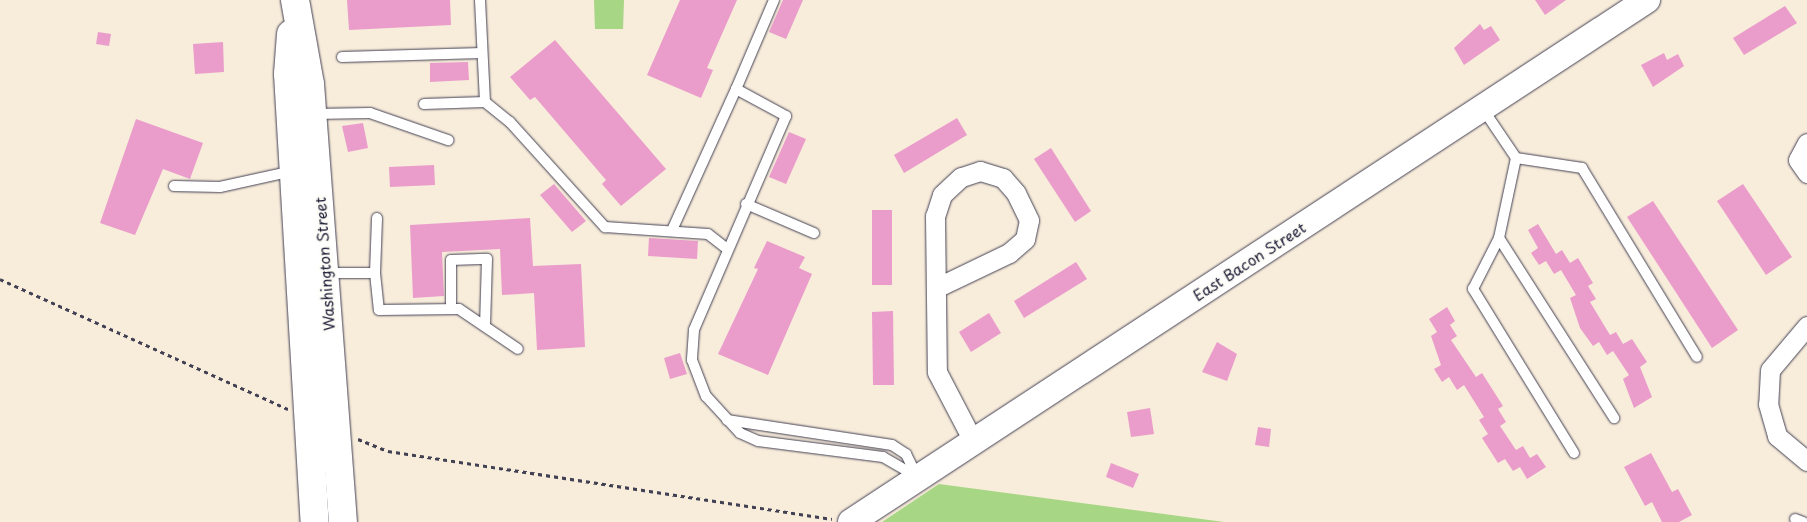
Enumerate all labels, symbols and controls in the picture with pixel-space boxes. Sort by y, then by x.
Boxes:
street label: Washington Street [310,197,338,331]
street label: East Bacon Street [1190,218,1308,304]

